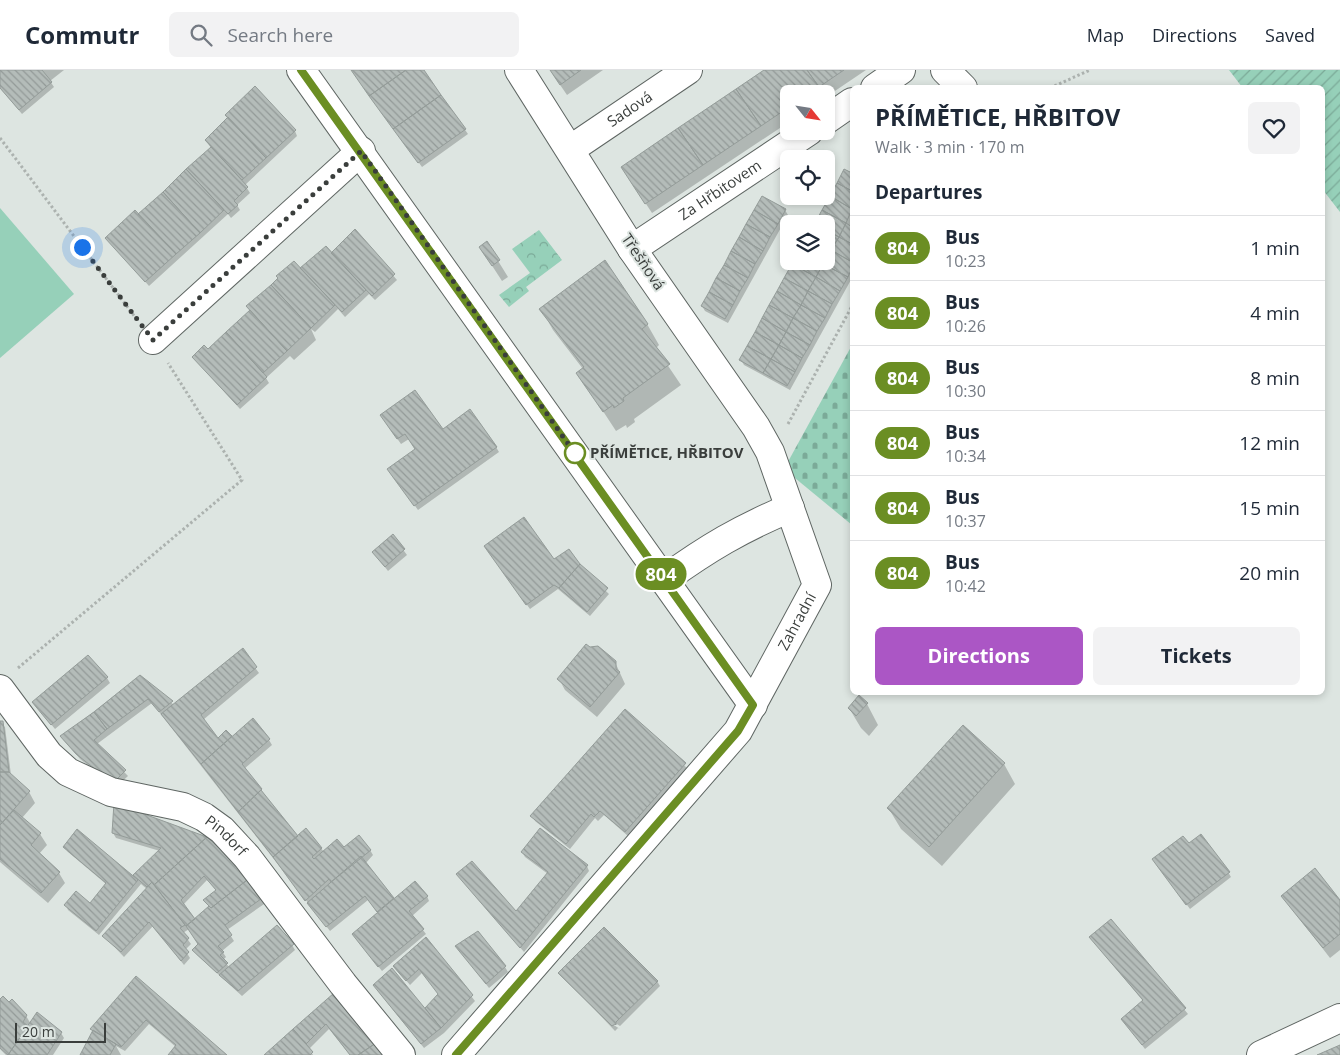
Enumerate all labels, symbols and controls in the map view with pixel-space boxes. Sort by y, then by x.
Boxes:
search box [169,12,519,57]
text: Commutr [25,18,139,51]
icon: search [187,21,215,49]
text: Search here [227,22,333,48]
text: Map [1087,23,1124,47]
text: Directions [1152,23,1237,47]
text: Saved [1265,23,1315,47]
north arrow [780,85,835,140]
map controls [780,85,835,270]
street label: Sadová [603,86,656,131]
text: PŘÍMĚTICE, HŘBITOV [875,100,1120,133]
button: heart [1248,102,1300,154]
text: Walk · 3 min · 170 m [875,136,1025,158]
button: locate [780,150,835,205]
street label: Za Hřbitovem [674,155,765,224]
text: Departures [875,179,982,205]
button: layers [780,215,835,270]
text: Bus [945,224,980,250]
street label: Třešňová [618,229,670,294]
your location [70,235,95,260]
text: 1 min [1250,235,1300,261]
text: 804 [887,236,918,260]
text: 10:23 [945,250,986,272]
text: Bus [945,289,980,315]
text: 4 min [1250,300,1300,326]
text: 804 [887,301,918,325]
text: 10:26 [945,315,986,337]
text: Bus [945,354,980,380]
text: 8 min [1250,365,1300,391]
text: 804 [887,366,918,390]
text: 10:30 [945,380,986,402]
text: Bus [945,419,980,445]
text: 12 min [1239,430,1300,456]
text: 804 [887,431,918,455]
marker: PŘÍMĚTICE, HŘBITOV [564,442,586,464]
place label: PŘÍMĚTICE, HŘBITOV [590,442,744,462]
text: 10:34 [945,445,986,467]
text: Bus [945,484,980,510]
text: 15 min [1239,495,1300,521]
text: 804 [887,496,918,520]
text: 10:37 [945,510,986,532]
text: Bus [945,549,980,575]
line badge: 804 [632,558,690,590]
text: 20 min [1239,560,1300,586]
text: 804 [887,561,918,585]
text: 804 [646,562,676,586]
text: 10:42 [945,575,986,597]
street label: Zahradní [773,588,821,653]
button: Directions [875,627,1083,685]
button: Tickets [1093,627,1300,685]
street label: Pindorf [201,810,253,861]
scale bar [15,1020,106,1043]
text: 20 m [22,1022,55,1041]

